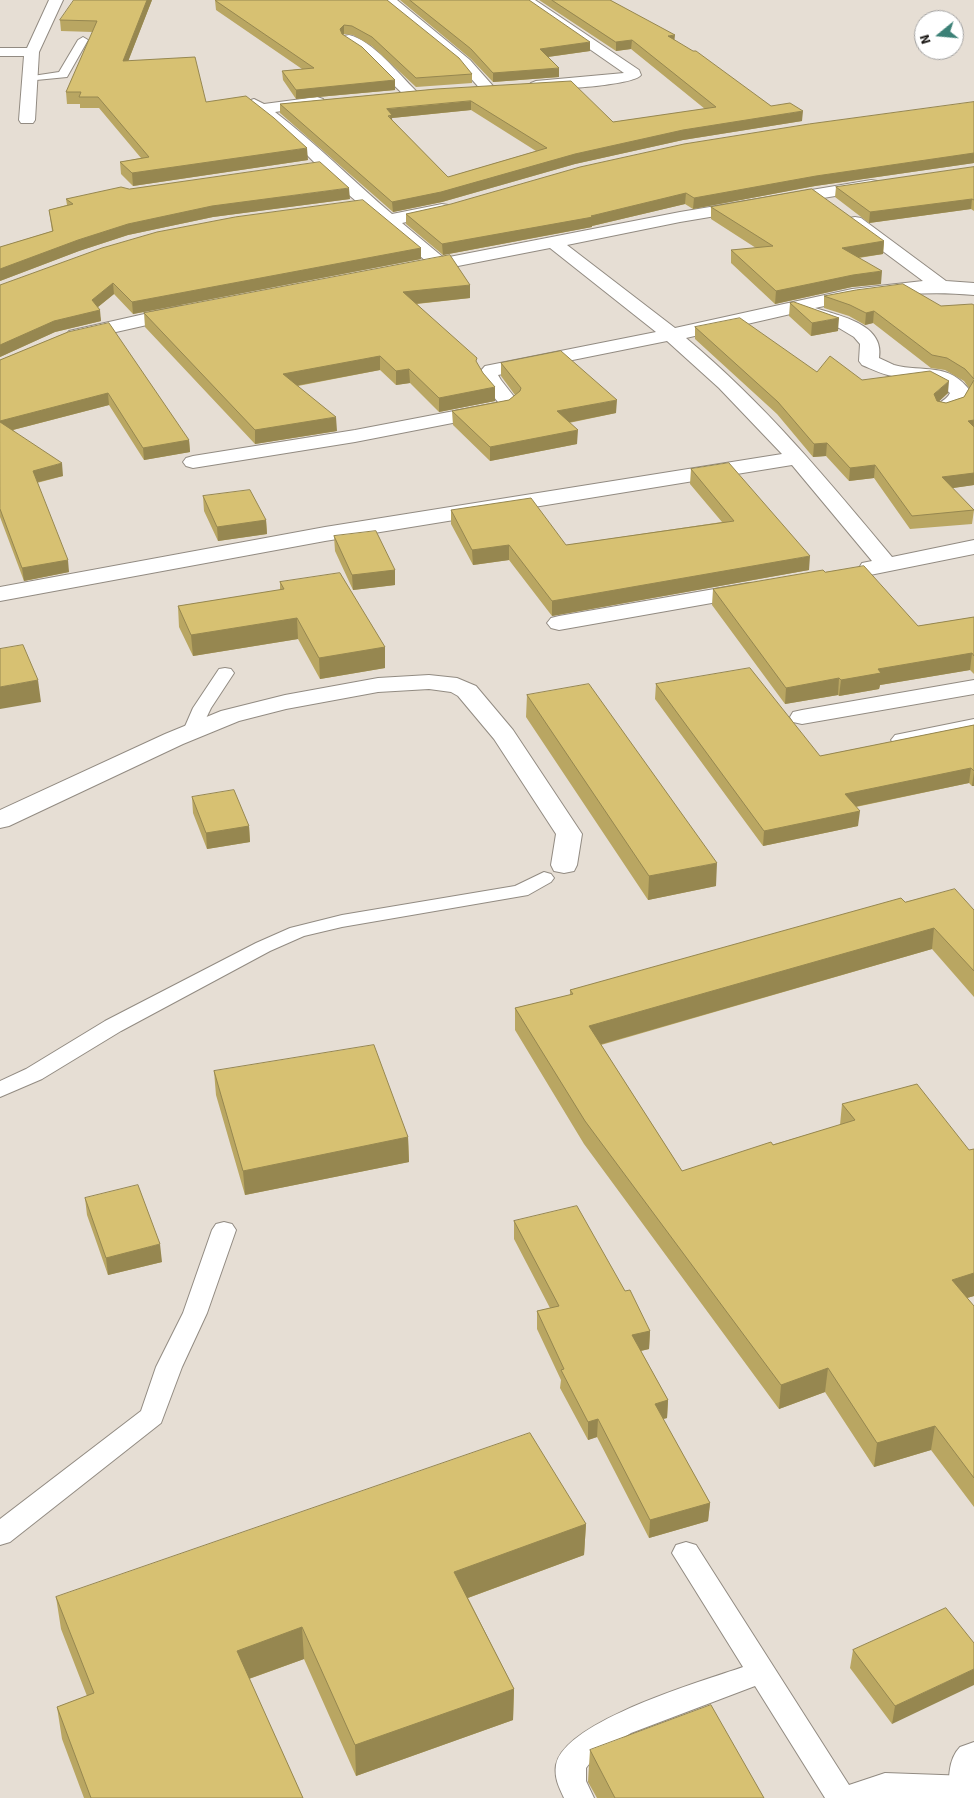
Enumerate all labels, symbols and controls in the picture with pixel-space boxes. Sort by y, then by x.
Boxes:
north arrow [914,10,964,60]
text: N [915,32,937,46]

